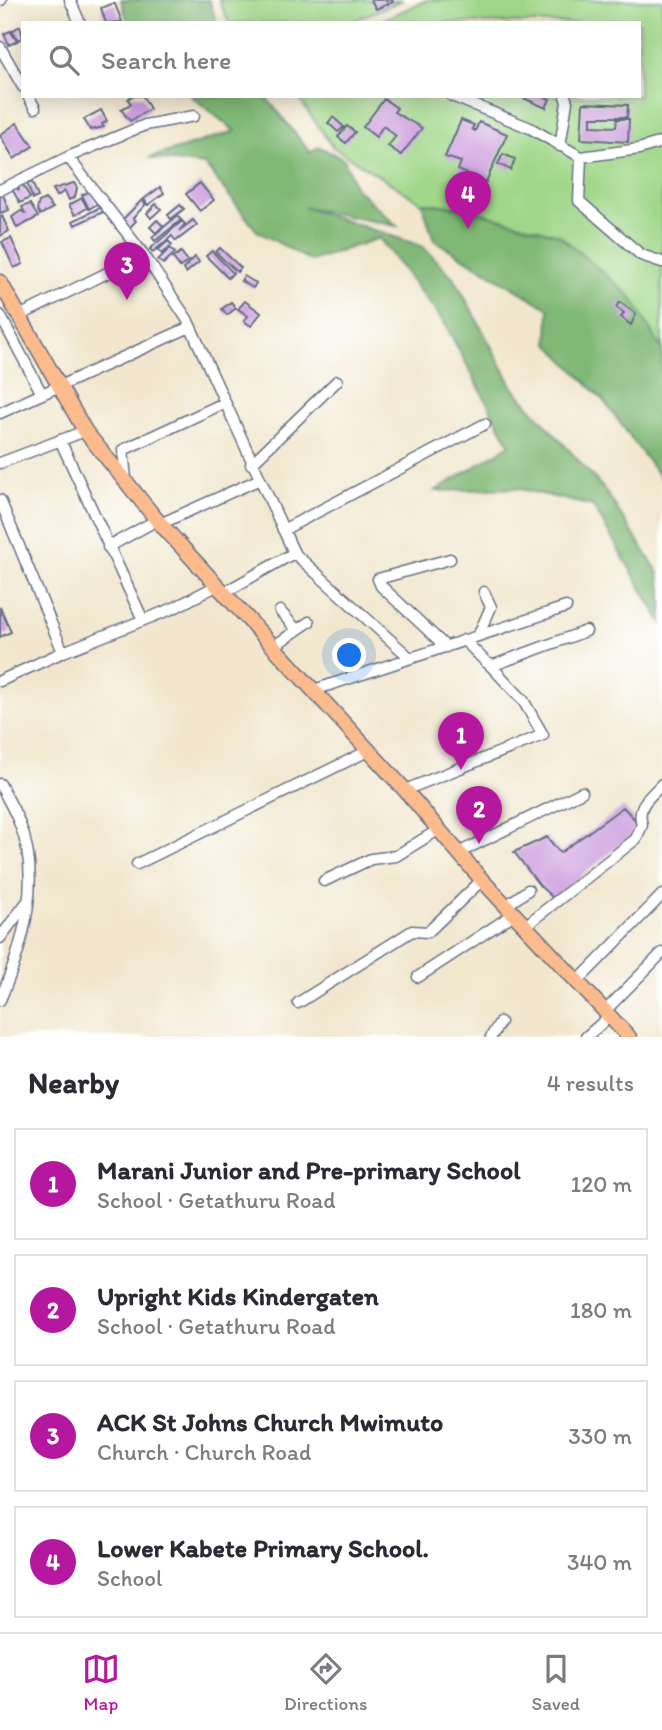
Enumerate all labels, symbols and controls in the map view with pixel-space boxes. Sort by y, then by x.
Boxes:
search box [21,21,641,98]
icon: search [45,41,83,79]
text: Search here [101,44,231,76]
pin: 4 [445,171,491,229]
pin: 3 [104,242,150,300]
your location [332,638,366,672]
pin: 1 [438,712,484,770]
pin: 2 [456,786,502,844]
text: Nearby [28,1064,119,1101]
text: 4 results [547,1069,634,1097]
text: Marani Junior and Pre-primary School [97,1154,521,1186]
text: 1 [48,1170,58,1198]
text: 120 m [571,1170,632,1198]
text: School · Getathuru Road [97,1186,336,1214]
text: Upright Kids Kindergaten [97,1280,379,1312]
text: 2 [47,1296,59,1324]
text: 180 m [570,1296,632,1324]
text: School · Getathuru Road [97,1312,336,1340]
text: ACK St Johns Church Mwimuto [97,1406,443,1438]
text: 3 [47,1422,59,1450]
text: 330 m [568,1422,632,1450]
text: Church · Church Road [97,1438,311,1466]
text: Lower Kabete Primary School. [97,1532,429,1564]
text: 4 [46,1548,60,1576]
text: 340 m [567,1548,632,1576]
text: School [97,1564,162,1592]
tab: Map [82,1650,120,1715]
tab: Directions [284,1650,368,1715]
tab: Saved [532,1650,580,1715]

